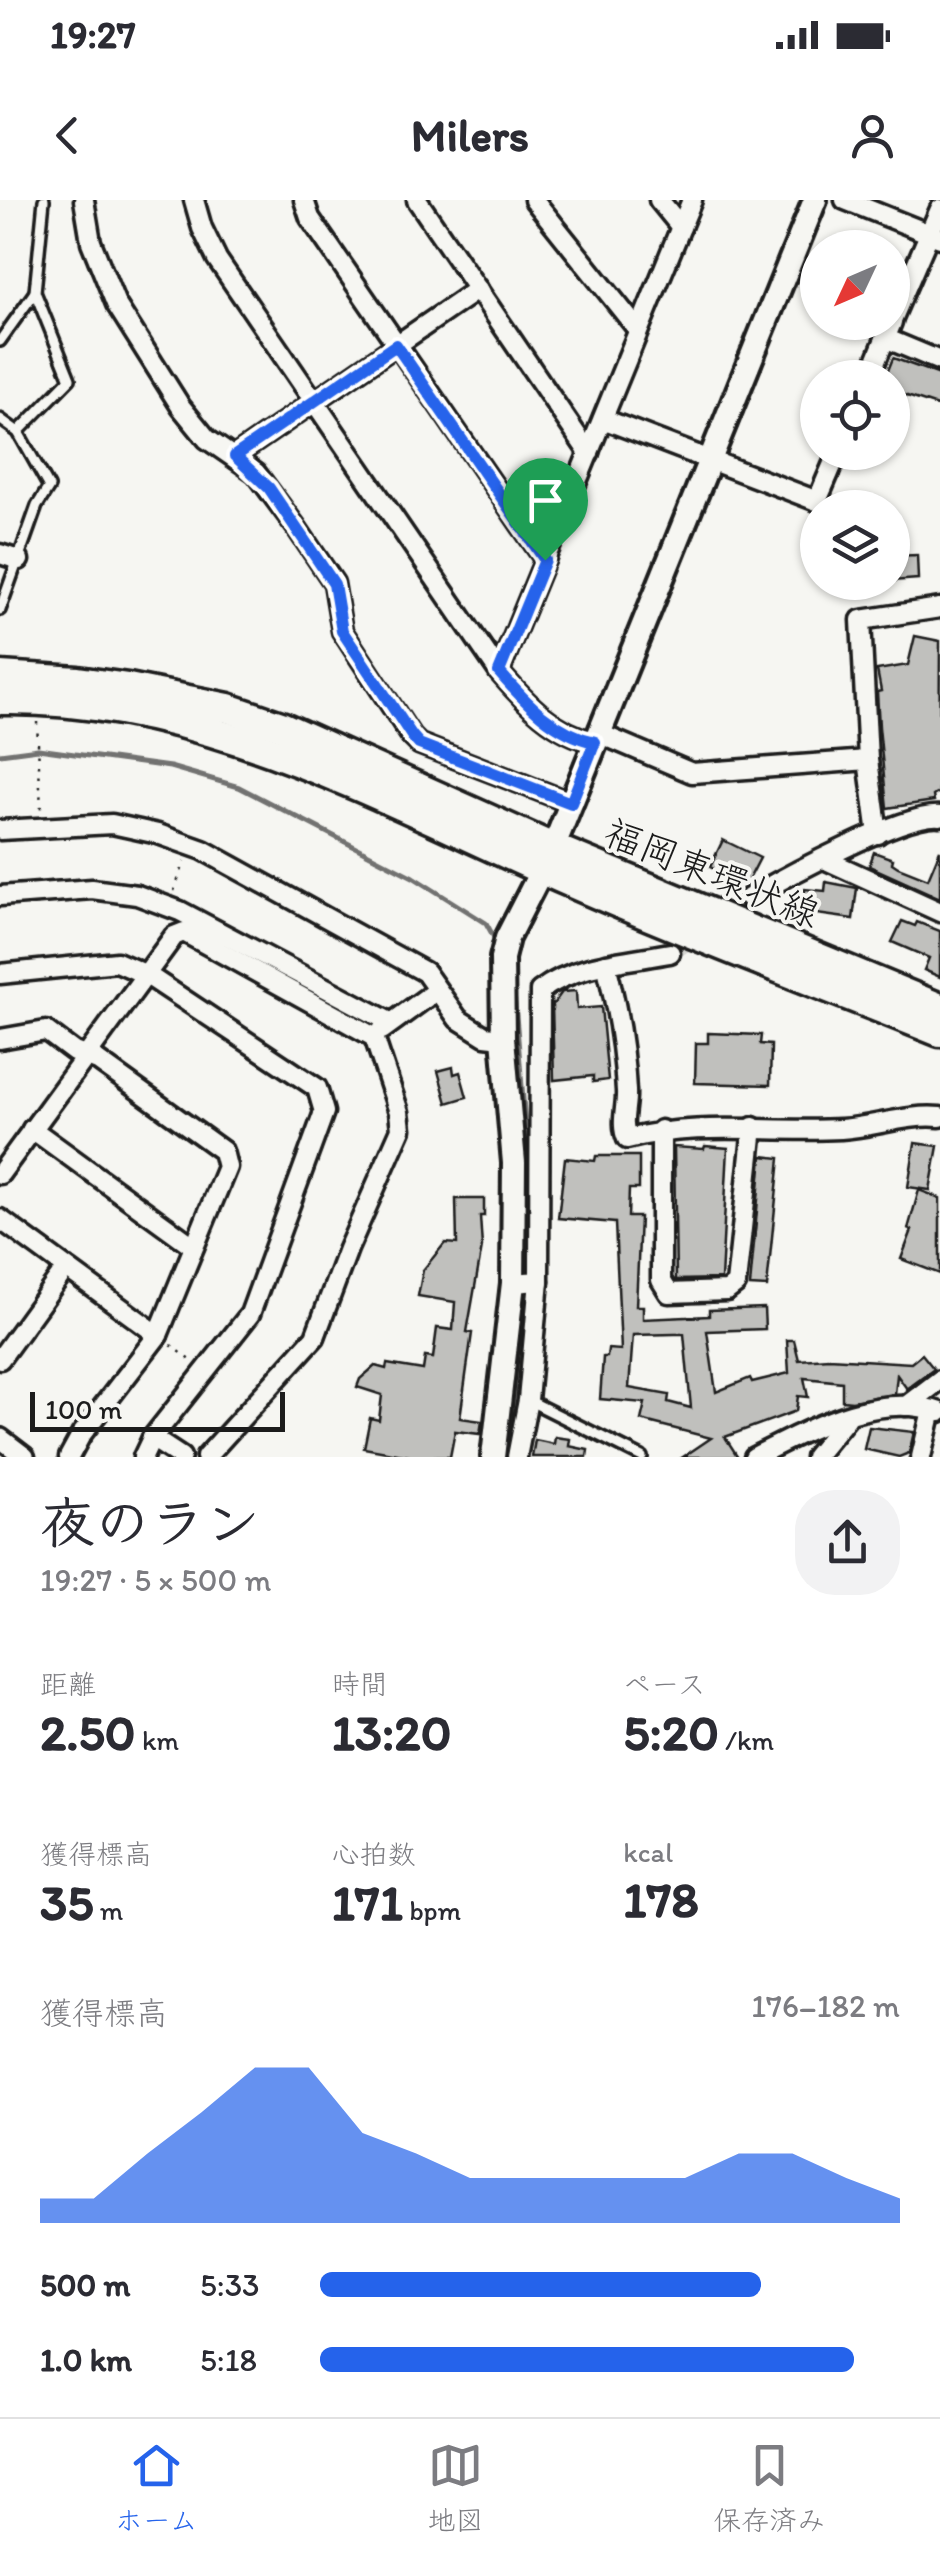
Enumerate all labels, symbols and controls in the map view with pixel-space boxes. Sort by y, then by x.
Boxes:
text: 19:27 [50,12,136,58]
icon: back [40,108,95,163]
text: Milers [411,108,529,162]
icon: person [845,108,900,163]
north arrow [800,230,910,340]
map controls [800,230,910,600]
button: locate [800,360,910,470]
pin [503,458,588,561]
icon: arrive [518,473,573,528]
button: layers [800,490,910,600]
street label: 福岡東環状線 [598,809,826,937]
scale bar [30,1387,285,1432]
text: 100 m [45,1392,122,1426]
text: 夜のラン [40,1490,260,1556]
button: share [795,1490,900,1595]
text: 19:27 · 5 × 500 m [40,1561,271,1599]
text: 距離 [40,1667,96,1701]
text: 時間 [332,1667,388,1701]
text: ペース [623,1667,706,1701]
text: 2.50 [40,1702,136,1763]
text: 13:20 [332,1702,451,1763]
text: 5:20 [623,1702,719,1763]
text: km [136,1723,179,1757]
text: /km [719,1723,774,1757]
text: kcal [623,1835,673,1869]
text: 獲得標高 [40,1837,152,1871]
text: 心拍数 [332,1837,416,1871]
text: 178 [623,1869,699,1930]
text: 35 [40,1872,94,1933]
text: 171 [332,1872,403,1933]
text: m [94,1893,123,1927]
text: bpm [403,1893,461,1927]
text: 176–182 m [751,1987,900,2025]
text: 獲得標高 [40,1994,168,2032]
text: 500 m [40,2266,130,2304]
text: 5:33 [200,2266,260,2304]
text: 1.0 km [40,2341,132,2379]
text: 5:18 [200,2341,257,2379]
tab: ホーム [115,2438,198,2538]
tab: 地図 [427,2438,483,2538]
tab: 保存済み [713,2438,825,2538]

